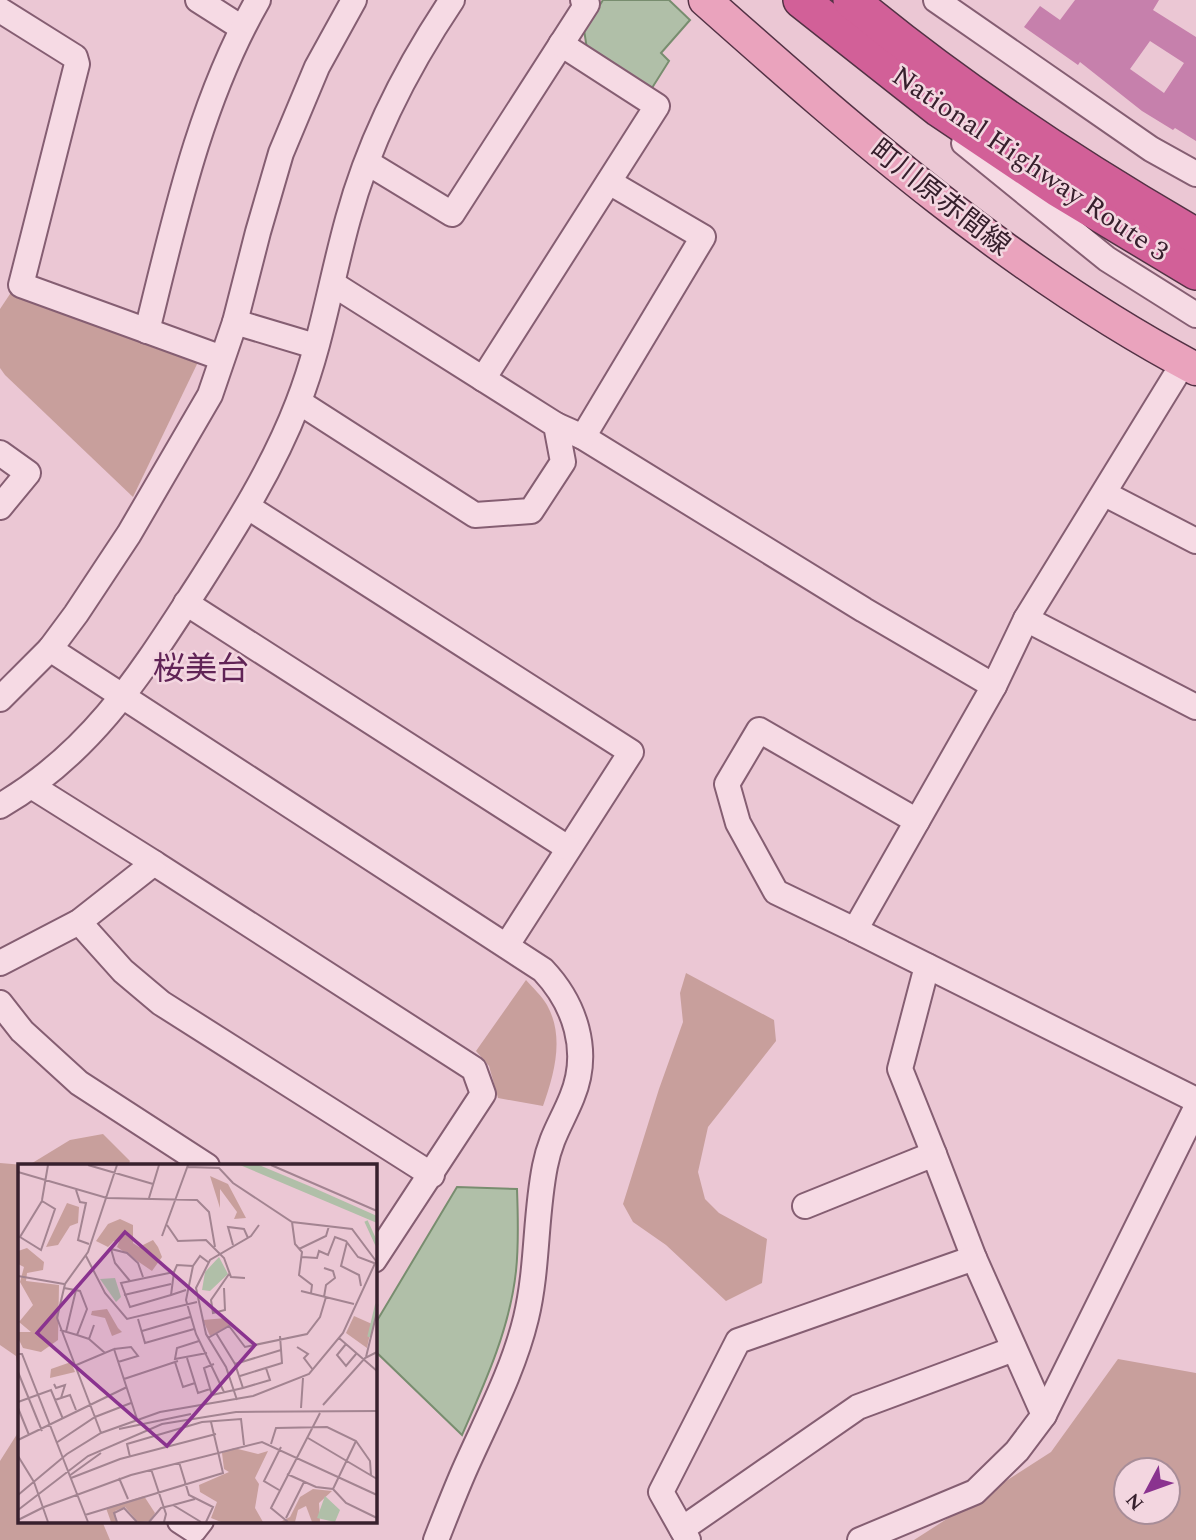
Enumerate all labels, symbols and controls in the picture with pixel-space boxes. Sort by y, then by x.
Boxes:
street label: National Highway Route 3 [883,55,1177,273]
street label: 町川原赤間線 [861,129,1019,267]
district label: 桜美台 [153,645,249,694]
inset map [18,1164,376,1522]
north arrow [1112,1456,1182,1526]
text: N [1119,1486,1151,1517]

